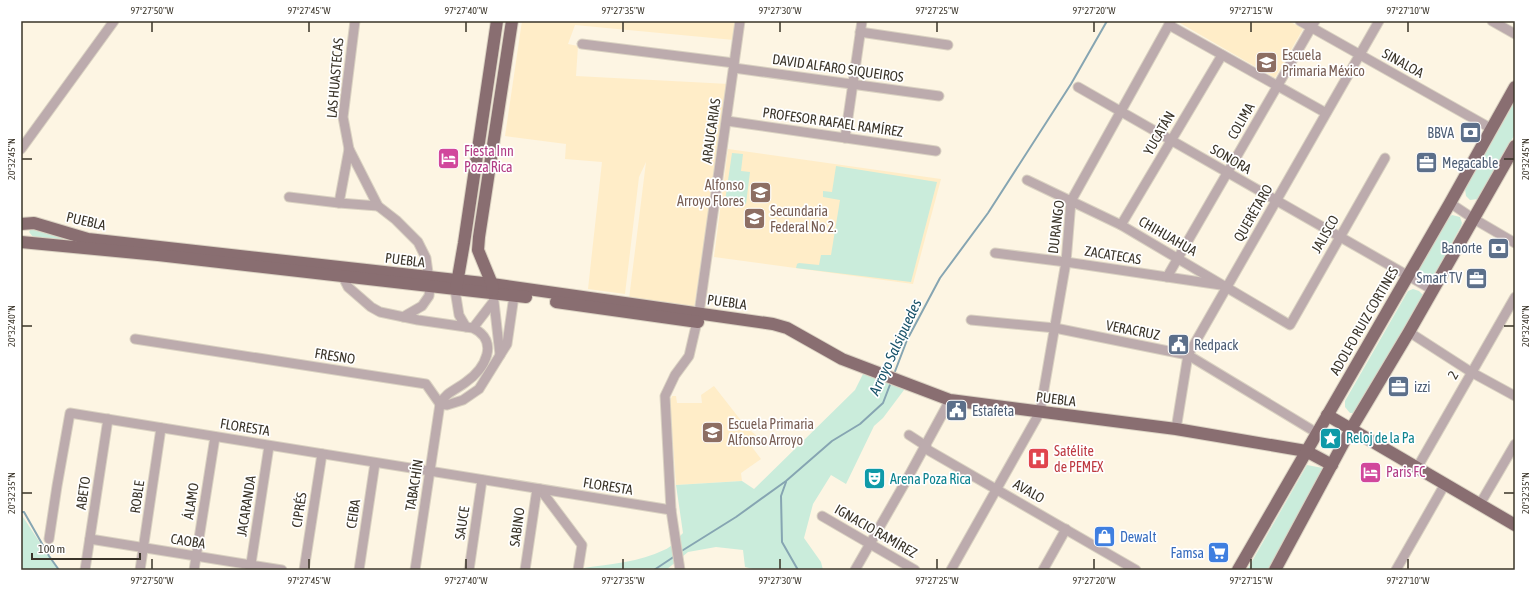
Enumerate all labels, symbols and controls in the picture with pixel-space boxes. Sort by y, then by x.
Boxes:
text: 97°27'50"W [130,5,174,16]
text: 97°27'45"W [287,5,331,16]
text: 97°27'40"W [444,5,488,16]
text: 97°27'35"W [601,5,645,16]
text: 97°27'30"W [758,5,802,16]
text: 97°27'25"W [915,5,959,16]
text: 97°27'20"W [1072,5,1116,16]
text: 97°27'15"W [1229,5,1273,16]
text: 97°27'10"W [1386,5,1430,16]
street label: LAS HUASTECAS [324,37,346,119]
street label: SINALOA [1380,45,1427,81]
place label: Escuela Primaria México [1282,47,1365,79]
school or university icon: Escuela Primaria México [1253,50,1279,76]
street label: DAVID ALFARO SIQUEIROS [771,51,905,85]
street label: ARAUCARIAS [699,97,723,165]
street label: COLIMA [1224,100,1258,142]
street label: PROFESOR RAFAEL RAMÍREZ [762,104,904,140]
street label: YUCATÁN [1140,108,1178,158]
bank icon: BBVA [1457,120,1483,146]
place label: BBVA [1427,125,1454,141]
text: 20°32'45"N [6,138,17,180]
text: 20°32'45"N [1520,138,1531,180]
street label: SONORA [1208,141,1254,177]
place label: Fiesta Inn Poza Rica [464,143,514,175]
hotel icon: Fiesta Inn Poza Rica [436,146,462,172]
office icon: Megacable [1414,150,1440,176]
place label: Megacable [1442,155,1498,171]
place label: Alfonso Arroyo Flores [677,177,744,209]
school or university icon: Alfonso Arroyo Flores [747,180,773,206]
street label: QUERÉTARO [1230,182,1276,244]
street label: DURANGO [1045,199,1067,255]
place label: Secundaria Federal No 2. [770,203,836,235]
school or university icon: Secundaria Federal No 2. [742,206,768,232]
street label: PUEBLA [65,209,107,233]
street label: CHIHUAHUA [1136,213,1200,259]
street label: JALISCO [1308,213,1342,255]
bank icon: Banorte [1485,235,1511,261]
place label: Banorte [1441,240,1482,256]
street label: ZACATECAS [1084,243,1142,267]
street label: PUEBLA [384,250,426,270]
street label: ADOLFO RUIZ CORTINES [1327,264,1402,378]
office icon: Smart TV [1464,265,1490,291]
place label: Smart TV [1417,270,1462,286]
street label: PUEBLA [706,291,748,313]
water label: Arroyo Salsipuedes [865,296,925,399]
text: 20°32'40"N [6,305,17,347]
text: 20°32'40"N [1520,305,1531,347]
street label: VERACRUZ [1105,317,1161,343]
public building icon: Redpack [1165,332,1191,358]
place label: Redpack [1194,337,1238,353]
street label: FRESNO [314,345,356,367]
street label: 2 [1444,368,1462,382]
office icon: izzi [1386,374,1412,400]
place label: izzi [1414,379,1431,395]
street label: PUEBLA [1035,389,1077,409]
public building icon: Estafeta [944,398,970,424]
place label: Estafeta [972,403,1014,419]
street label: FLORESTA [219,415,271,439]
place label: Escuela Primaria Alfonso Arroyo [728,416,814,448]
school or university icon: Escuela Primaria Alfonso Arroyo [699,419,725,445]
place icon: Reloj de la Pa [1317,425,1343,451]
place label: Reloj de la Pa [1346,430,1415,446]
place label: Satélite de PEMEX [1054,443,1104,475]
hospital icon: Satélite de PEMEX [1026,446,1052,472]
street label: TABACHÍN [402,458,426,512]
hotel icon: Paris FC [1357,459,1383,485]
place label: Paris FC [1386,464,1426,480]
theatre icon: Arena Poza Rica [862,466,888,492]
place label: Arena Poza Rica [890,471,971,487]
text: 20°32'35"N [6,472,17,514]
text: 20°32'35"N [1520,472,1531,514]
street label: JACARANDA [233,474,259,538]
street label: FLORESTA [582,474,634,498]
street label: ABETO [73,475,93,511]
street label: AVALO [1011,476,1047,506]
street label: ROBLE [127,479,147,514]
street label: ÁLAMO [180,482,202,520]
street label: CIPRÉS [288,491,310,529]
street label: CEIBA [343,498,363,530]
street label: IGNACIO RAMÍREZ [832,501,920,561]
street label: SAUCE [451,505,473,541]
street label: SABINO [506,506,528,548]
shop icon: Dewalt [1092,524,1118,550]
place label: Dewalt [1120,529,1157,545]
street label: CAOBA [170,530,207,552]
scale bar [32,535,140,561]
supermarket icon: Famsa [1206,540,1232,566]
text: 100 m [38,542,65,556]
place label: Famsa [1171,545,1204,561]
text: 97°27'50"W [130,575,174,586]
text: 97°27'45"W [287,575,331,586]
text: 97°27'40"W [444,575,488,586]
text: 97°27'35"W [601,575,645,586]
text: 97°27'30"W [758,575,802,586]
text: 97°27'25"W [915,575,959,586]
text: 97°27'20"W [1072,575,1116,586]
text: 97°27'15"W [1229,575,1273,586]
text: 97°27'10"W [1386,575,1430,586]

